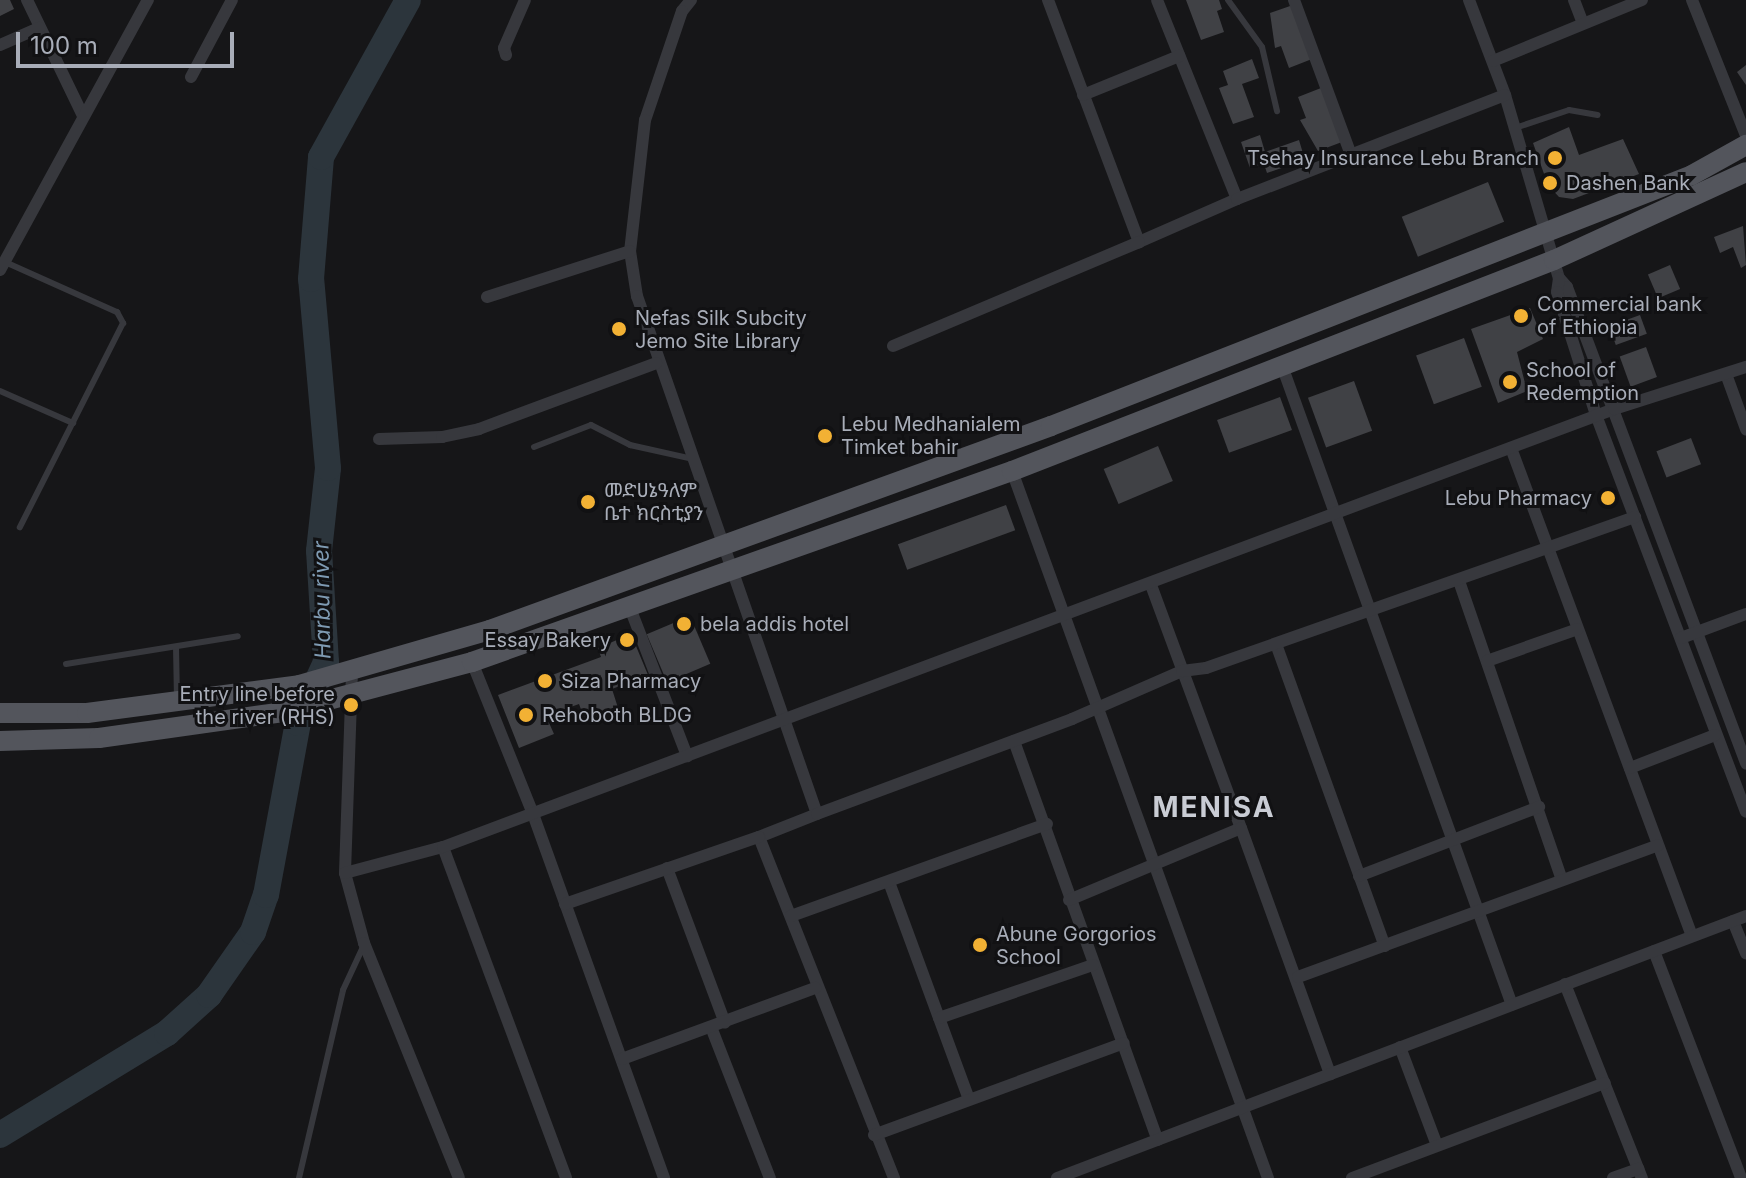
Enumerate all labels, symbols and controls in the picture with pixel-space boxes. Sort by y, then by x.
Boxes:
scale bar [20,16,238,66]
text: 100 m [30,31,98,60]
place label: Tsehay Insurance Lebu Branch [1247,146,1539,170]
marker: Tsehay Insurance Lebu Branch [1546,149,1564,167]
place label: Dashen Bank [1566,171,1690,195]
marker: Dashen Bank [1541,174,1559,192]
place label: Commercial bank of Ethiopia [1537,292,1702,339]
place label: Nefas Silk Subcity Jemo Site Library [635,306,807,353]
marker: Commercial bank of Ethiopia [1512,307,1530,325]
marker: Nefas Silk Subcity Jemo Site Library [610,320,628,338]
place label: School of Redemption [1526,358,1639,405]
marker: School of Redemption [1501,373,1519,391]
place label: Lebu Medhanialem Timket bahir [841,412,1021,459]
marker: Lebu Medhanialem Timket bahir [816,427,834,445]
place label: መድሀኔዓለም ቤተ ክርስቲያን [604,478,703,525]
place label: Lebu Pharmacy [1445,486,1592,510]
marker: Lebu Pharmacy [1599,489,1617,507]
marker: መድሀኔዓለም ቤተ ክርስቲያን [579,493,597,511]
water label: Harbu river [308,541,336,659]
place label: bela addis hotel [700,612,849,636]
marker: bela addis hotel [675,615,693,633]
place label: Essay Bakery [484,628,611,652]
marker: Essay Bakery [618,631,636,649]
place label: Siza Pharmacy [561,669,701,693]
marker: Siza Pharmacy [536,672,554,690]
place label: Entry line before the river (RHS) [180,682,335,729]
marker: Entry line before the river (RHS) [342,696,360,714]
place label: Rehoboth BLDG [542,703,692,727]
marker: Rehoboth BLDG [517,706,535,724]
district label: MENISA [1152,790,1276,824]
place label: Abune Gorgorios School [996,922,1157,969]
marker: Abune Gorgorios School [971,936,989,954]

